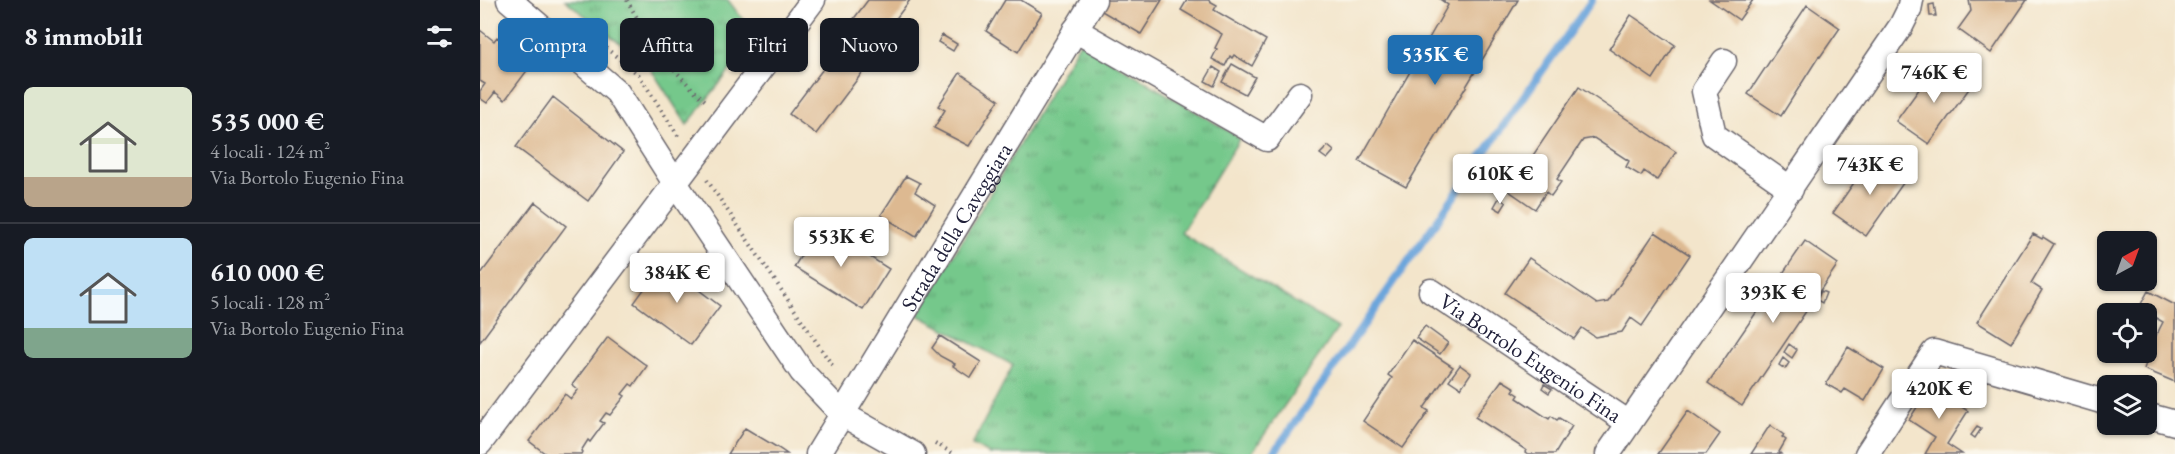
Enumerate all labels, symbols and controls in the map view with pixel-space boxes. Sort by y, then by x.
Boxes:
chip: Compra [498,18,608,72]
chip: Affitta [620,18,714,72]
chip: Filtri [726,18,808,72]
chip: Nuovo [820,18,919,72]
text: 8 immobili [24,19,143,53]
icon: filters [423,20,456,53]
pin: 535K € [1386,35,1484,86]
text: 535K € [1402,41,1468,67]
pin: 746K € [1885,53,1983,104]
text: 746K € [1901,59,1967,85]
text: 535 000 € [210,104,324,138]
icon: home [72,111,144,183]
street label: Strada della Caveggiara [894,137,1019,316]
text: 4 locali · 124 m² [210,138,330,164]
pin: 743K € [1821,145,1919,196]
text: 743K € [1837,151,1903,177]
pin: 610K € [1451,154,1549,205]
text: 610K € [1467,160,1533,186]
text: Via Bortolo Eugenio Fina [210,164,404,190]
pin: 553K € [792,217,890,268]
text: 553K € [808,223,874,249]
north arrow [2097,231,2157,291]
map controls [2097,231,2157,435]
pin: 384K € [628,253,726,304]
text: 610 000 € [210,255,324,289]
text: 384K € [644,259,710,285]
icon: home [72,262,144,334]
pin: 393K € [1724,273,1822,324]
text: 393K € [1740,279,1806,305]
street label: Via Bortolo Eugenio Fina [1434,286,1628,429]
text: 5 locali · 128 m² [210,289,330,315]
button: locate [2097,303,2157,363]
text: Via Bortolo Eugenio Fina [210,315,404,341]
pin: 420K € [1890,369,1988,420]
text: 420K € [1906,375,1972,401]
button: layers [2097,375,2157,435]

